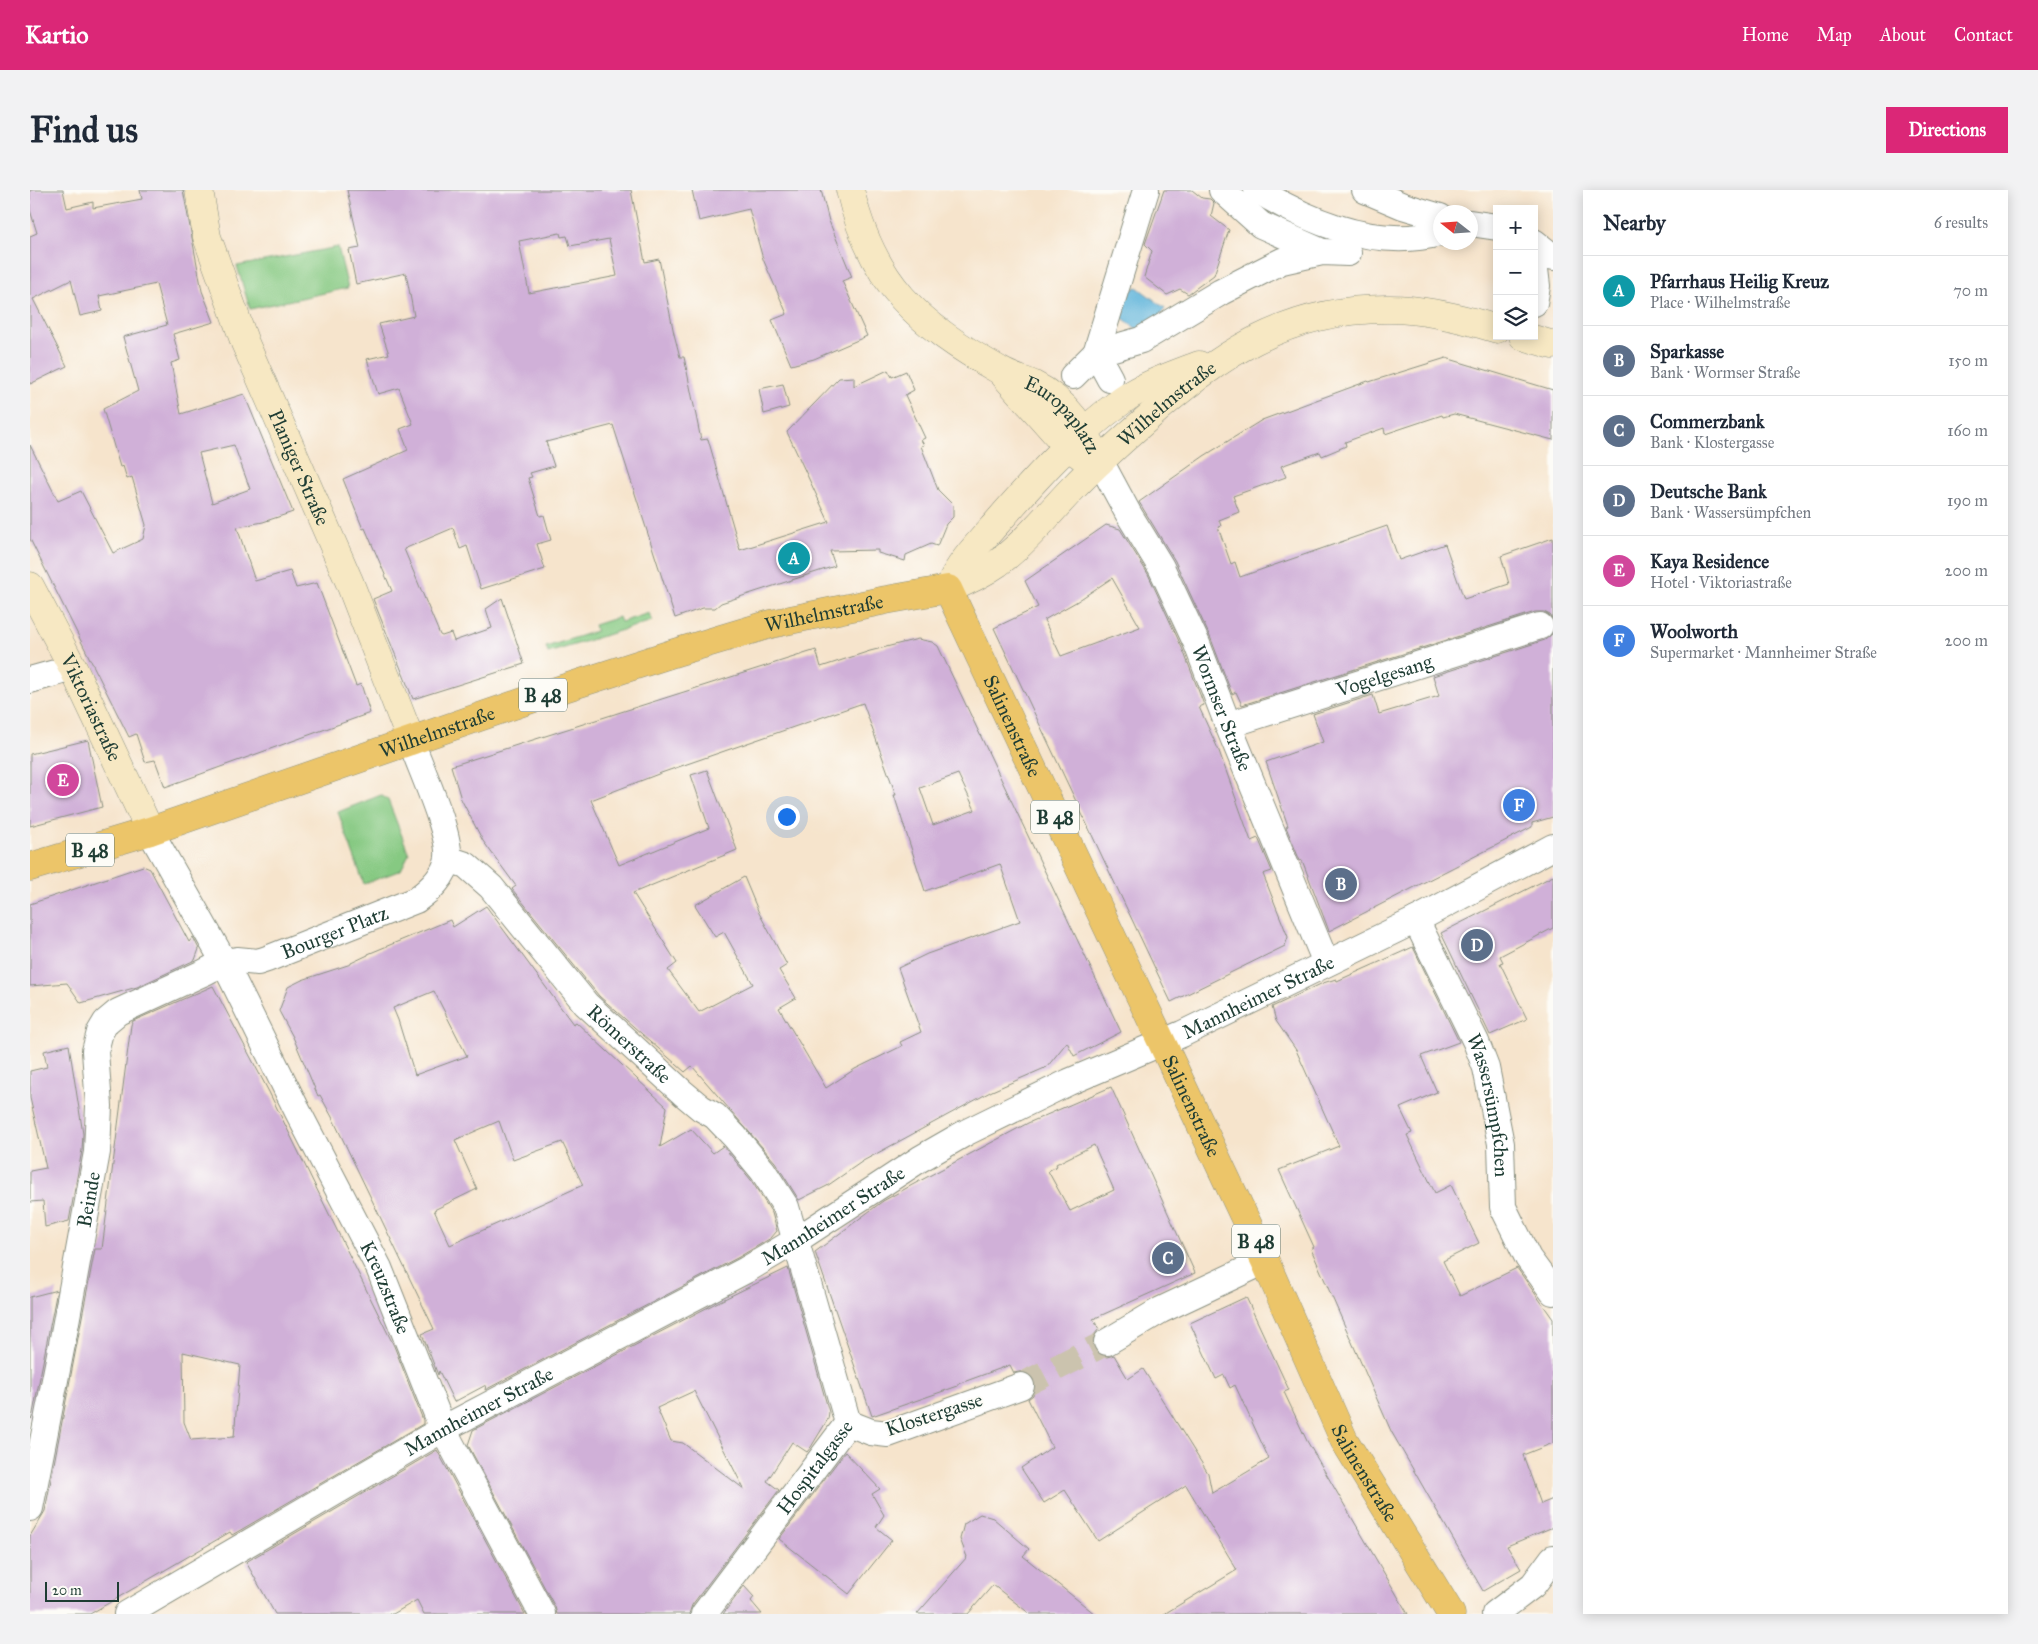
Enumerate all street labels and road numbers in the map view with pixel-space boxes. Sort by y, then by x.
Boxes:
street label: Wilhelmstraße [1112,355,1220,451]
street label: Europaplatz [1021,370,1106,457]
street label: Planiger Straße [263,406,335,529]
street label: Wilhelmstraße [762,589,885,637]
street label: Wormser Straße [1186,642,1258,775]
street label: Viktoriastraße [55,648,127,765]
street label: Vogelgesang [1332,649,1436,702]
street label: Salinenstraße [978,671,1047,781]
road number: B 48 [519,678,567,712]
street label: Wilhelmstraße [376,701,498,763]
road number: B 48 [1031,800,1079,834]
road number: B 48 [66,834,114,866]
street label: Bourger Platz [278,900,391,964]
street label: Mannheimer Straße [1178,950,1338,1044]
street label: Römerstraße [582,999,677,1088]
street label: Wassersümpfchen [1462,1030,1514,1178]
street label: Salinenstraße [1158,1051,1226,1161]
street label: Mannheimer Straße [757,1160,909,1270]
street label: Beinde [71,1170,105,1229]
road number: B 48 [1232,1224,1280,1258]
street label: Kreuzstraße [355,1237,416,1337]
street label: Mannheimer Straße [400,1361,557,1461]
street label: Klostergasse [882,1387,986,1442]
street label: Hospitalgasse [772,1415,858,1519]
street label: Salinenstraße [1327,1420,1403,1526]

